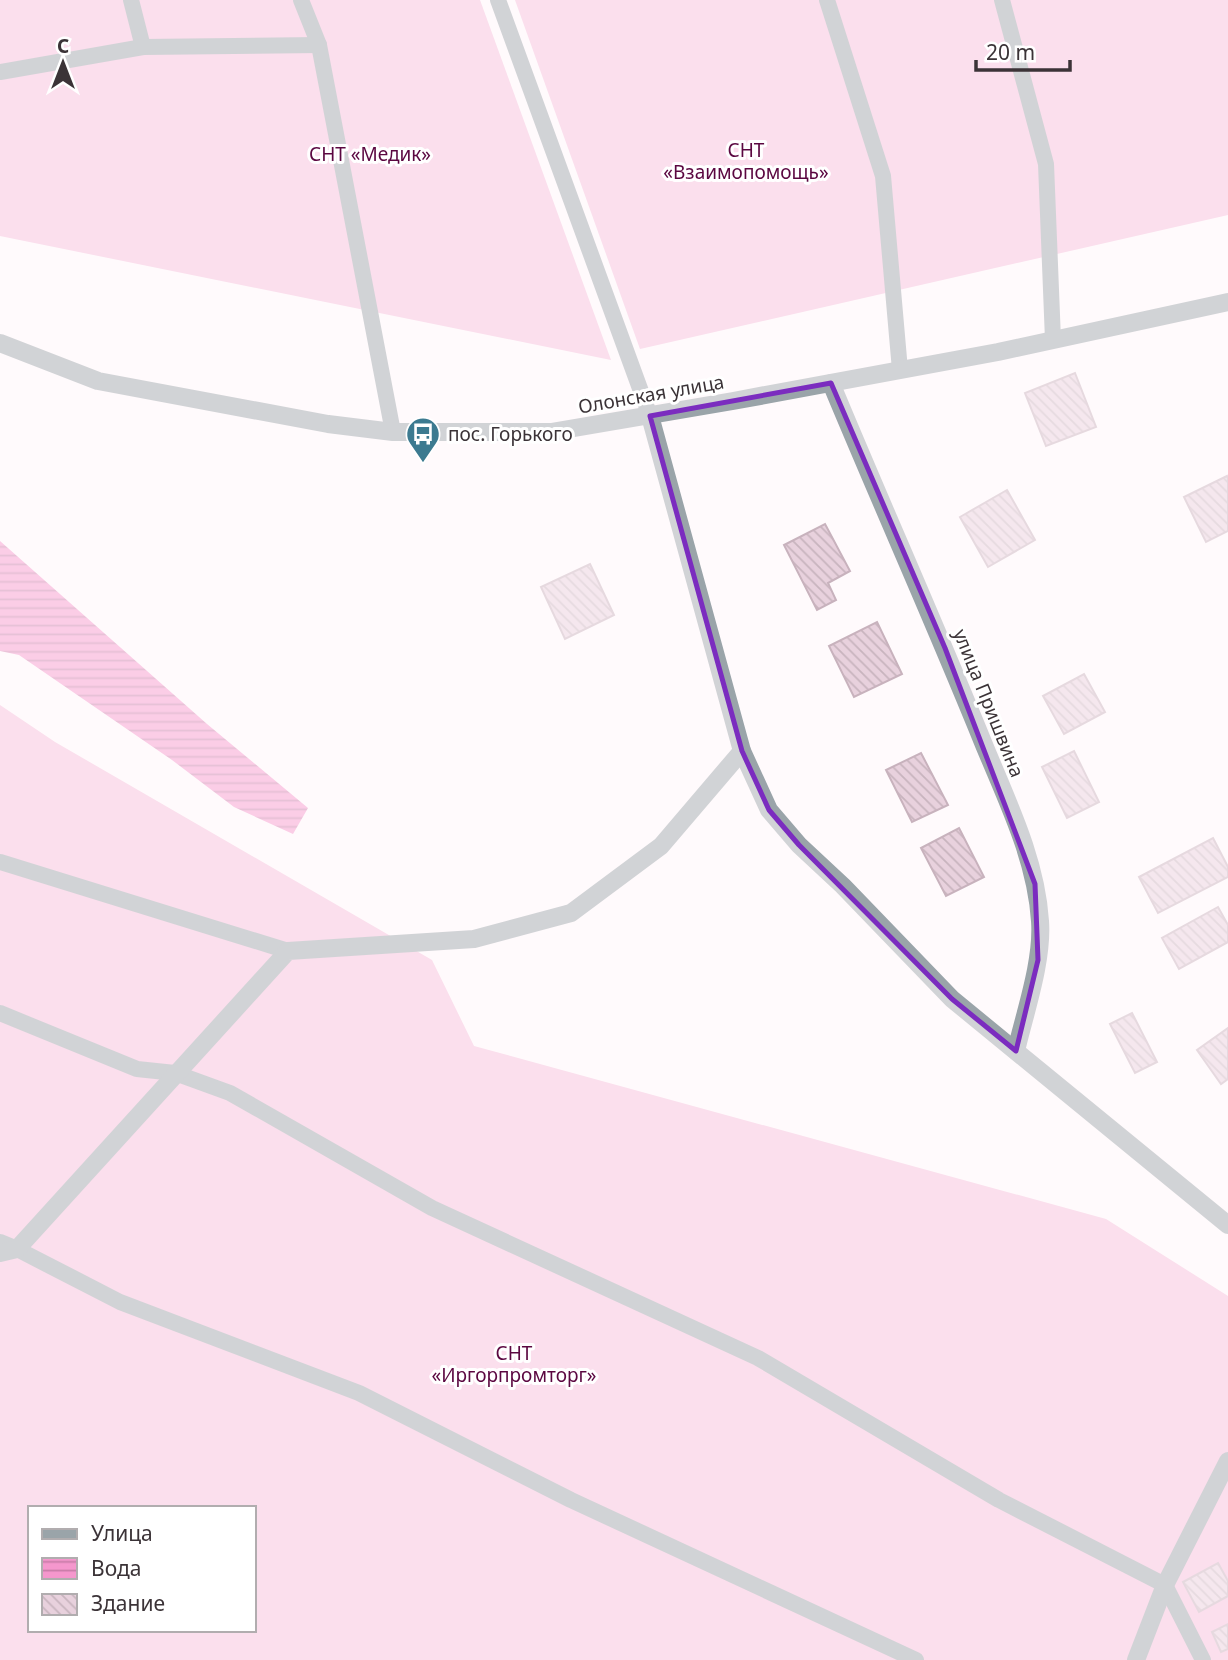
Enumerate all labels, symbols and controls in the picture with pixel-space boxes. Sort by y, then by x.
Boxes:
north arrow [28,28,98,98]
scale bar [976,28,1070,72]
text: С [57,33,69,59]
text: 20 m [986,38,1035,66]
park label: СНТ «Взаимопомощь» [663,137,829,185]
park label: СНТ «Медик» [309,141,431,167]
street label: Олонская улица [576,368,726,420]
bus stop icon: пос. Горького [404,415,442,464]
place label: пос. Горького [448,421,573,447]
street label: улица Пришвина [947,625,1031,781]
park label: СНТ «Иргорпромторг» [432,1340,596,1388]
legend [28,1506,256,1632]
text: Улица [91,1519,153,1547]
text: Вода [91,1554,141,1582]
text: Здание [91,1589,165,1617]

